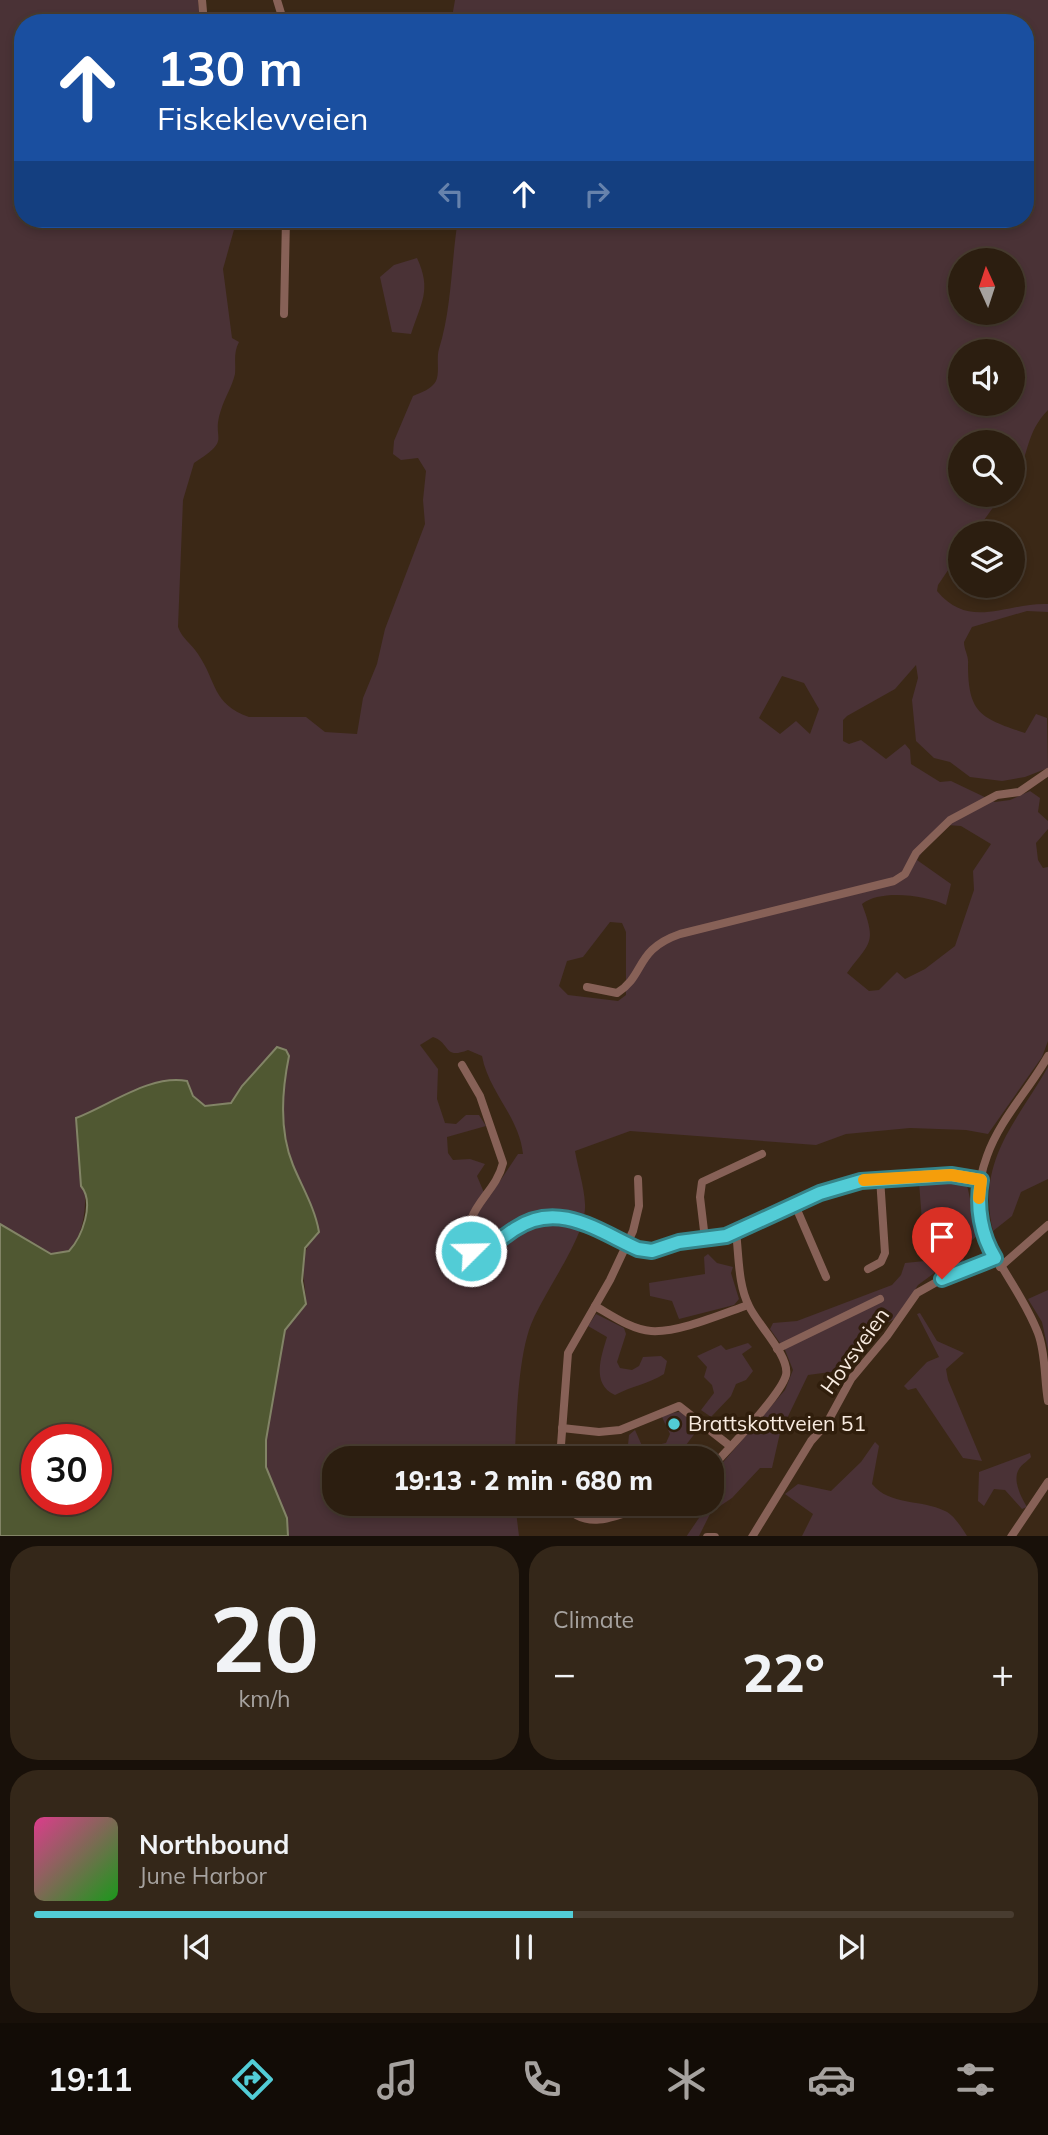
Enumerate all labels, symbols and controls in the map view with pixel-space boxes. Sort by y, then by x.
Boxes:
text: 130 m [157,37,303,98]
icon: ahead [42,42,133,133]
text: Fiskeklevveien [157,98,369,138]
icon: left [432,175,470,213]
icon: ahead [505,175,543,213]
icon: right [578,175,616,213]
north arrow [948,248,1026,326]
map controls [948,248,1025,598]
button: sound [948,339,1025,416]
button: search [948,430,1025,507]
button: layers [948,521,1025,598]
pin [912,1207,972,1279]
position arrow [434,1214,508,1288]
icon: arrive [923,1218,961,1256]
street label: Hovsveien [814,1302,894,1399]
place label: Brattskottveien 51 [688,1410,866,1436]
marker: Brattskottveien 51 [666,1416,682,1432]
speed limit sign: 30 [21,1424,112,1515]
text: 19:13 · 2 min · 680 m [393,1464,653,1497]
text: 20 [210,1581,319,1695]
text: Climate [553,1605,634,1634]
text: 22° [742,1640,825,1705]
text: − [553,1649,576,1697]
text: + [991,1649,1014,1697]
text: km/h [238,1684,291,1713]
text: Northbound [139,1828,289,1861]
text: June Harbor [139,1861,267,1890]
icon: previous [178,1928,216,1966]
icon: pause [505,1928,543,1966]
icon: next [832,1928,870,1966]
icon: directions [228,2055,277,2104]
icon: music [373,2055,422,2104]
icon: phone [517,2055,566,2104]
icon: climate [662,2055,711,2104]
icon: car [807,2055,856,2104]
icon: filters [951,2055,1000,2104]
text: 19:11 [48,2059,133,2099]

